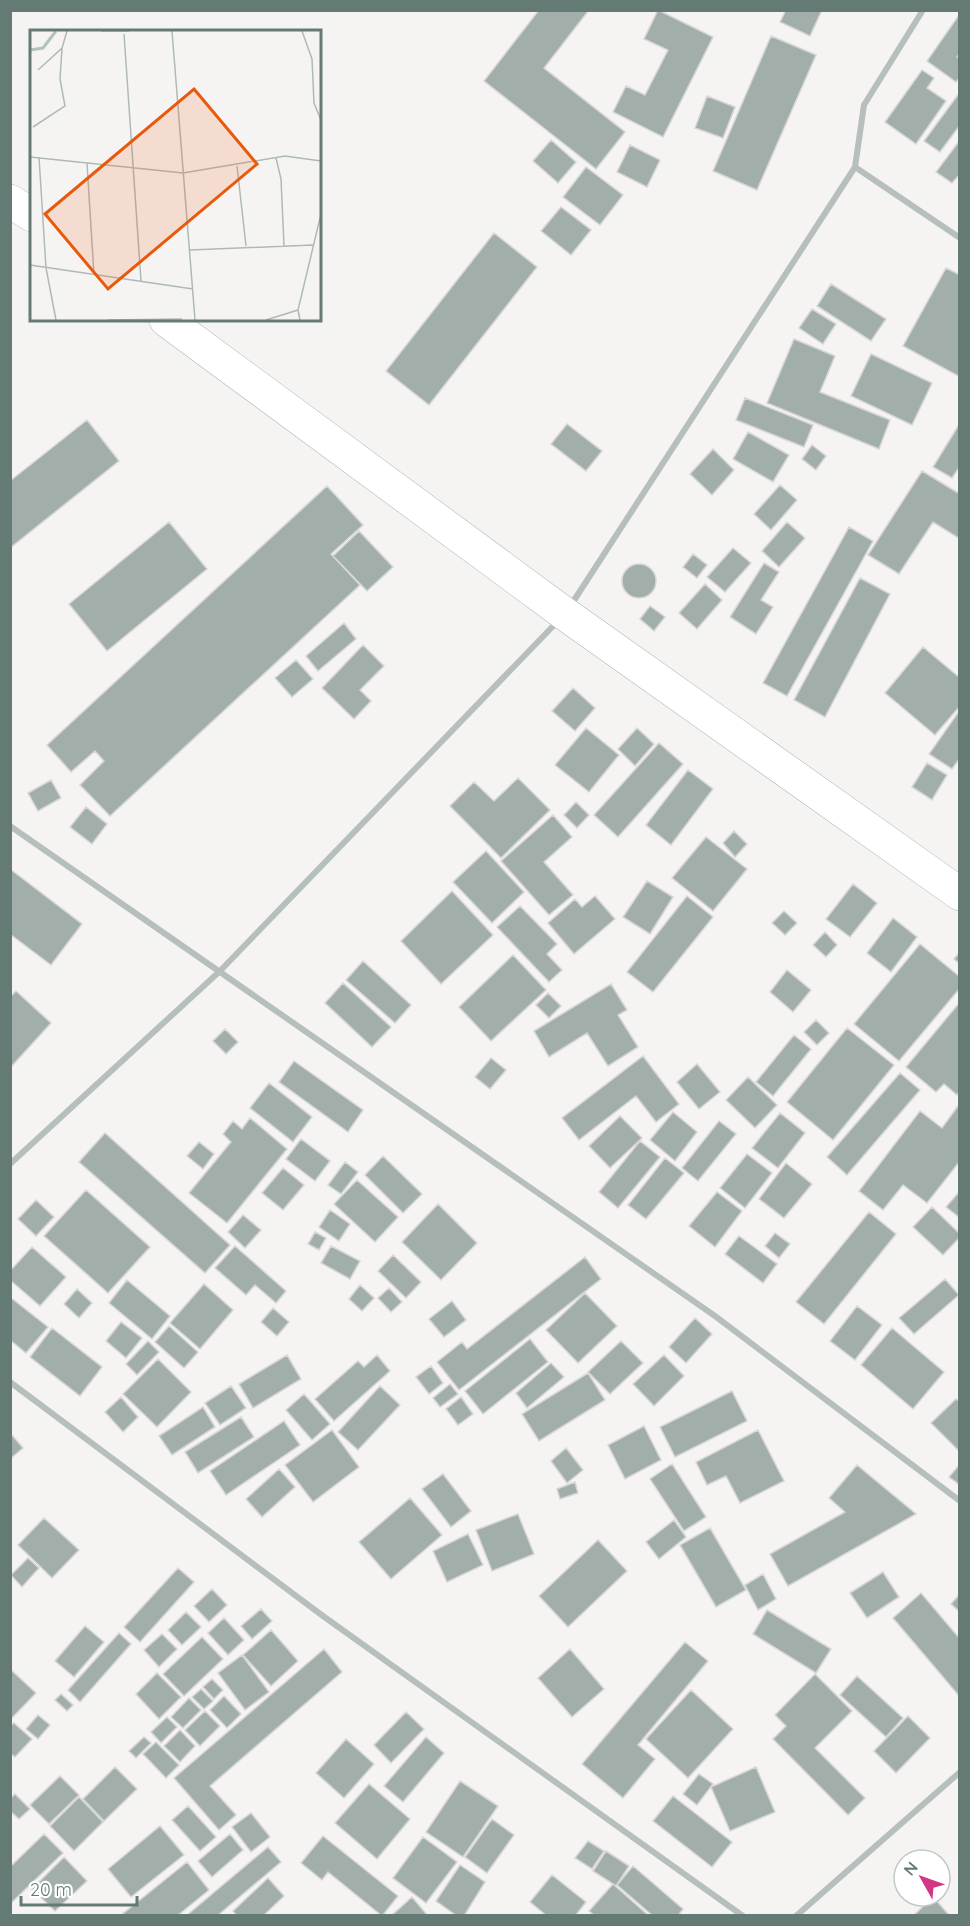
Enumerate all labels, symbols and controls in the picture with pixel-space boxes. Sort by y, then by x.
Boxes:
inset map [30,30,321,321]
north arrow [892,1848,952,1908]
text: N [899,1857,922,1879]
scale bar [21,1869,136,1907]
text: 20 m [30,1878,72,1901]

